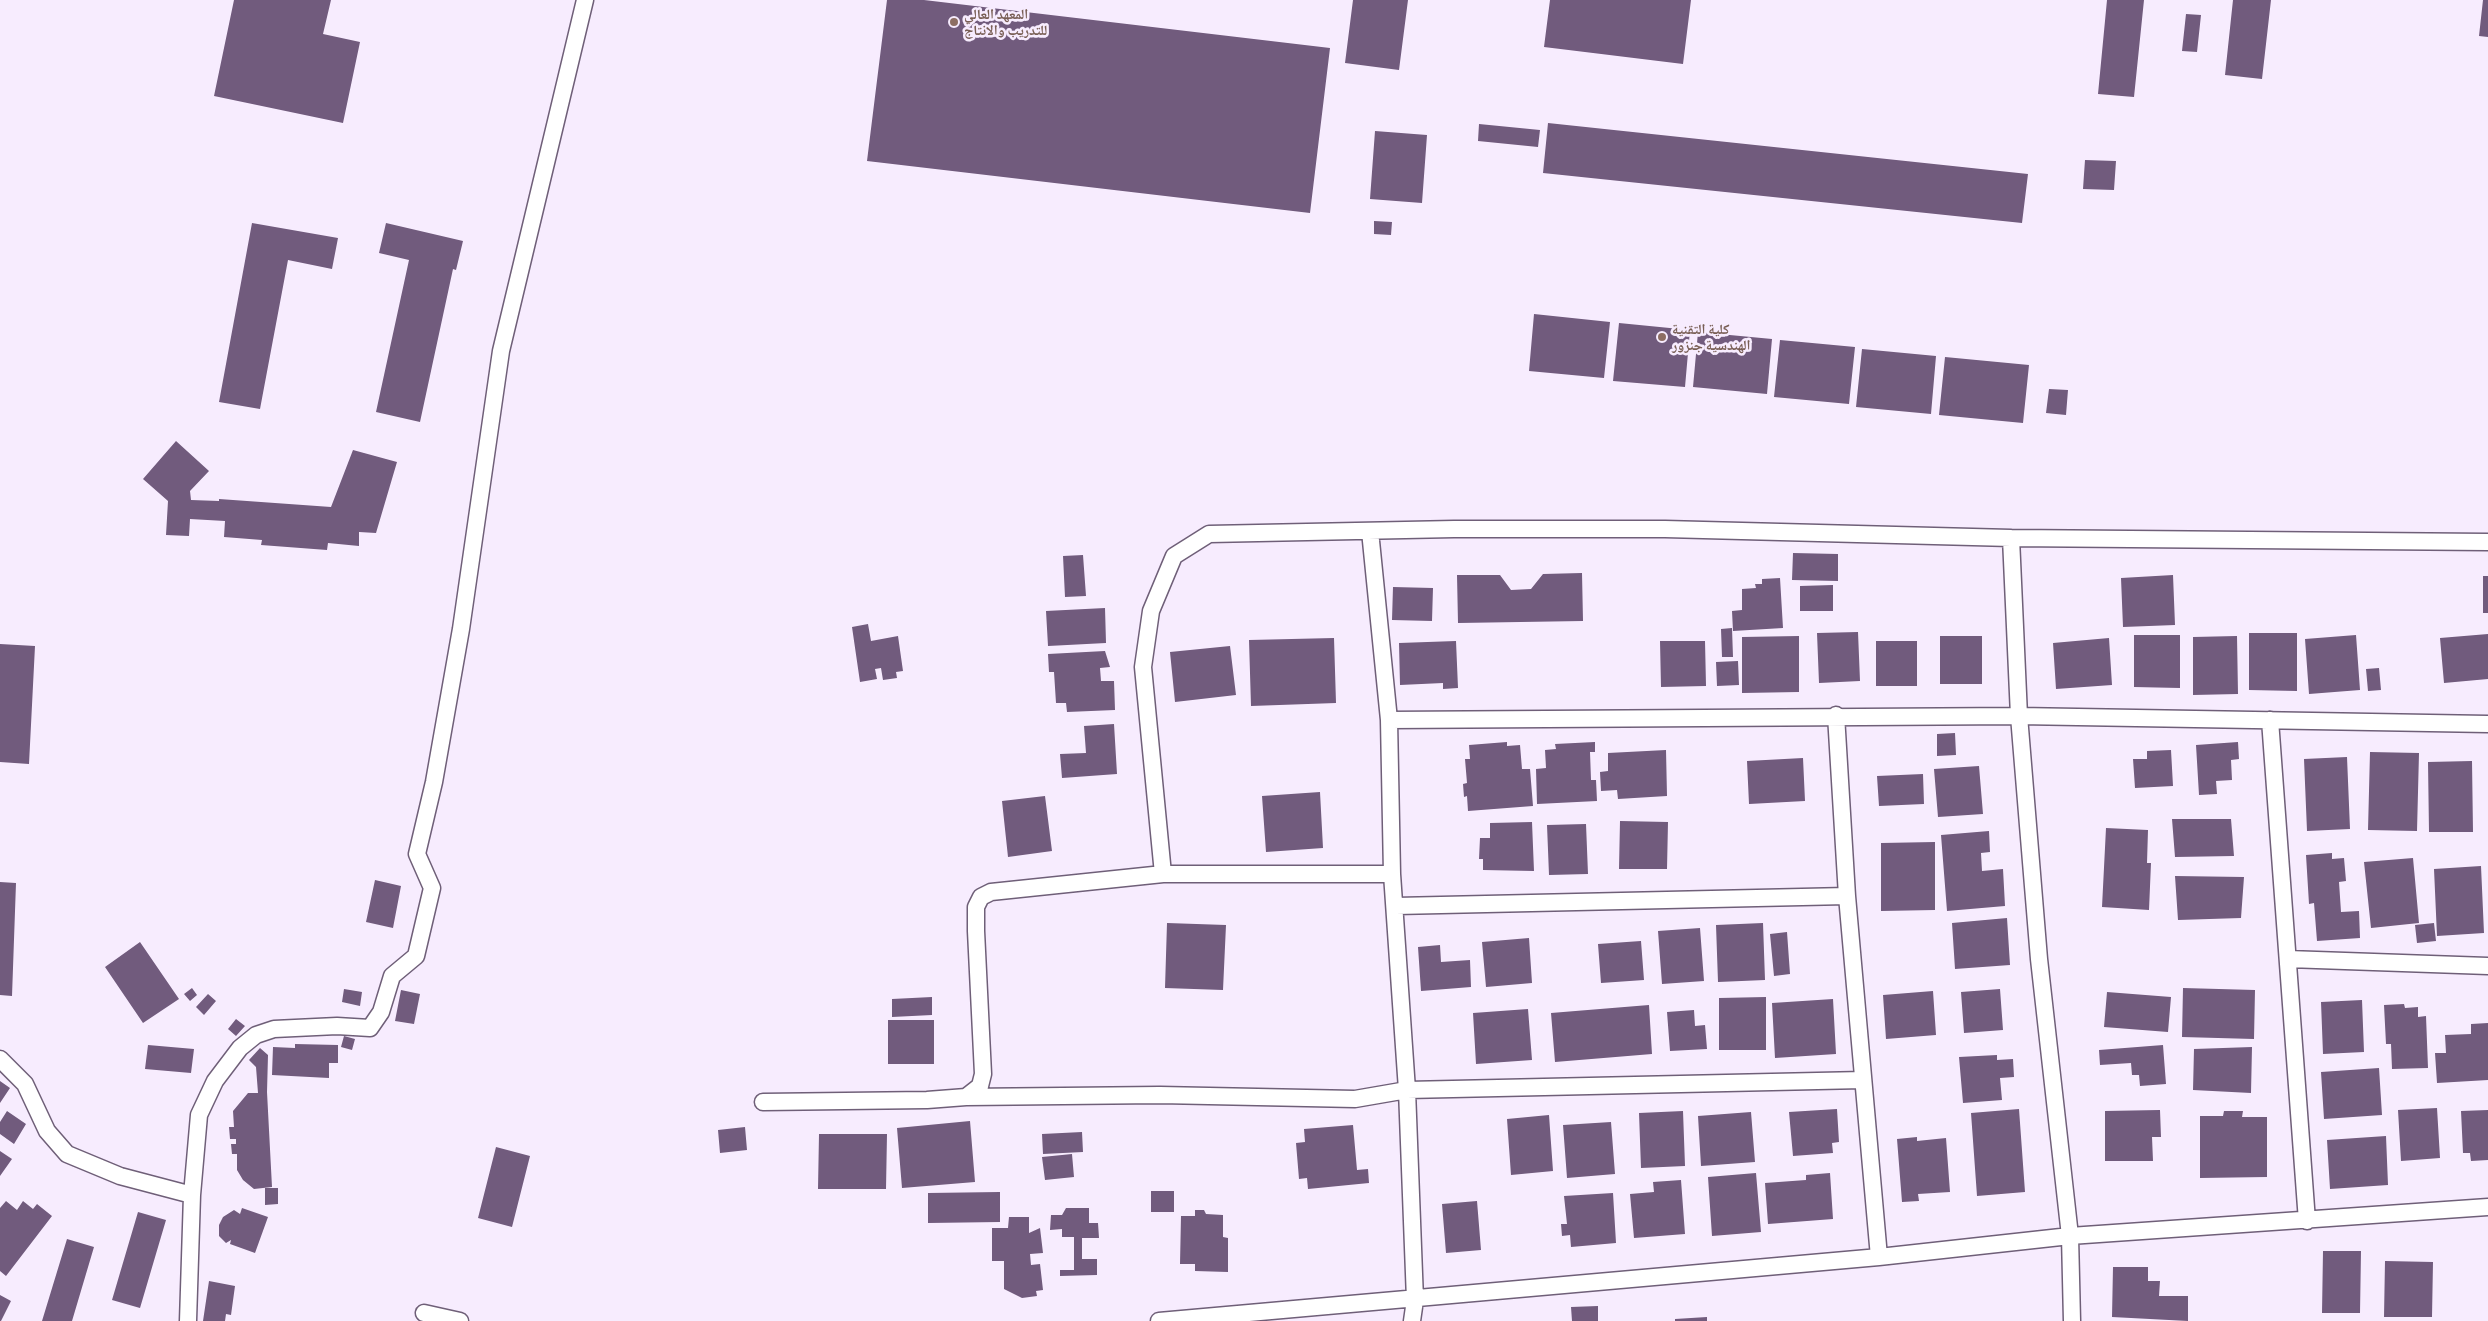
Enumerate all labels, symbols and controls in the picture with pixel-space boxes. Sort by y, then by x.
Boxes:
place label: المعهد العالي للتدريب والانتاج [964,6,1047,38]
marker: المعهد العالي للتدريب والانتاج [948,16,960,28]
place label: كلية التقنية الهندسية جنزور [1672,321,1751,354]
marker: كلية التقنية الهندسية جنزور [1656,331,1668,343]

